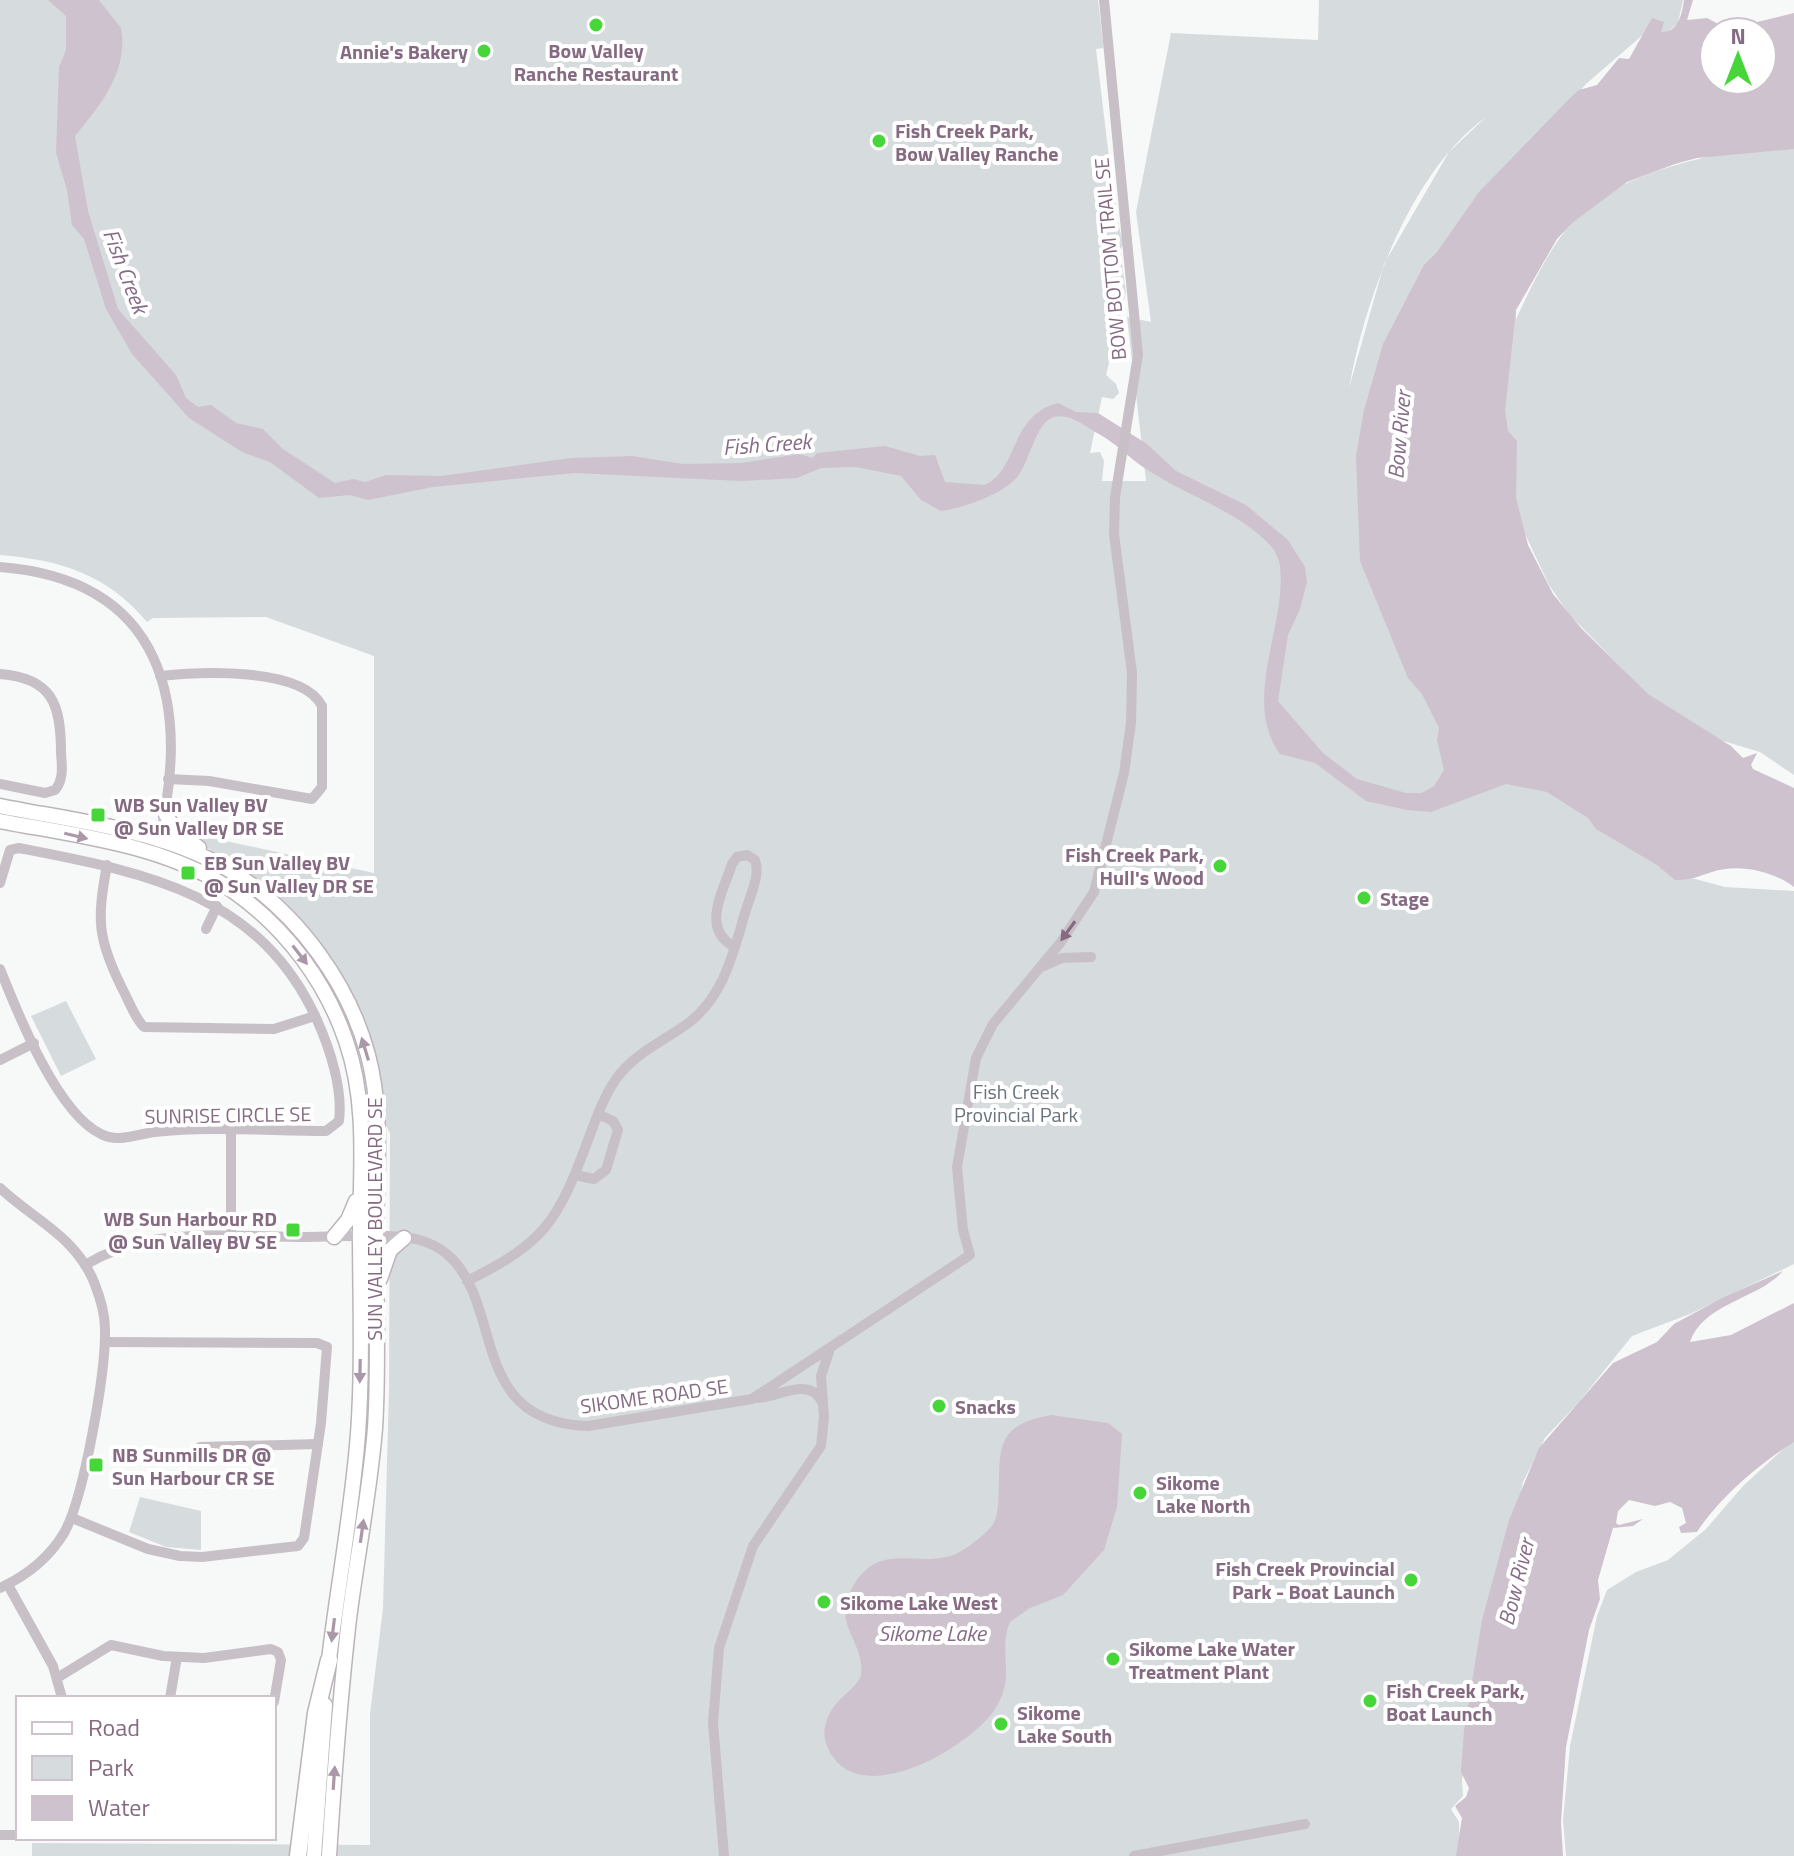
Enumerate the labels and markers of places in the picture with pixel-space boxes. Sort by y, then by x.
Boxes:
marker: Bow Valley Ranche Restaurant [587,16,605,34]
place label: Bow Valley Ranche Restaurant [514,35,678,89]
place label: Annie's Bakery [340,36,468,67]
marker: Annie's Bakery [475,42,493,60]
place label: Fish Creek Park, Bow Valley Ranche [895,115,1058,169]
marker: Fish Creek Park, Bow Valley Ranche [870,132,888,150]
place label: WB Sun Valley BV @ Sun Valley DR SE [114,789,284,843]
marker: WB Sun Valley BV @ Sun Valley DR SE [89,806,107,824]
place label: Fish Creek Park, Hull's Wood [1065,839,1204,893]
place label: EB Sun Valley BV @ Sun Valley DR SE [204,847,374,901]
marker: Fish Creek Park, Hull's Wood [1211,857,1229,875]
marker: EB Sun Valley BV @ Sun Valley DR SE [179,864,197,882]
place label: Stage [1380,883,1429,914]
marker: Stage [1355,889,1373,907]
place label: WB Sun Harbour RD @ Sun Valley BV SE [104,1203,277,1257]
marker: WB Sun Harbour RD @ Sun Valley BV SE [284,1221,302,1239]
place label: Snacks [955,1391,1016,1422]
marker: Snacks [930,1397,948,1415]
place label: NB Sunmills DR @ Sun Harbour CR SE [112,1439,275,1493]
marker: NB Sunmills DR @ Sun Harbour CR SE [87,1456,105,1474]
place label: Sikome Lake North [1156,1467,1251,1521]
marker: Sikome Lake North [1131,1484,1149,1502]
place label: Fish Creek Provincial Park - Boat Launch [1215,1553,1395,1607]
marker: Fish Creek Provincial Park - Boat Launch [1402,1571,1420,1589]
place label: Sikome Lake West [840,1587,998,1618]
marker: Sikome Lake West [815,1593,833,1611]
place label: Sikome Lake Water Treatment Plant [1129,1633,1296,1687]
marker: Sikome Lake Water Treatment Plant [1104,1650,1122,1668]
place label: Fish Creek Park, Boat Launch [1386,1675,1525,1729]
marker: Fish Creek Park, Boat Launch [1361,1692,1379,1710]
place label: Sikome Lake South [1017,1697,1112,1751]
marker: Sikome Lake South [992,1715,1010,1733]

